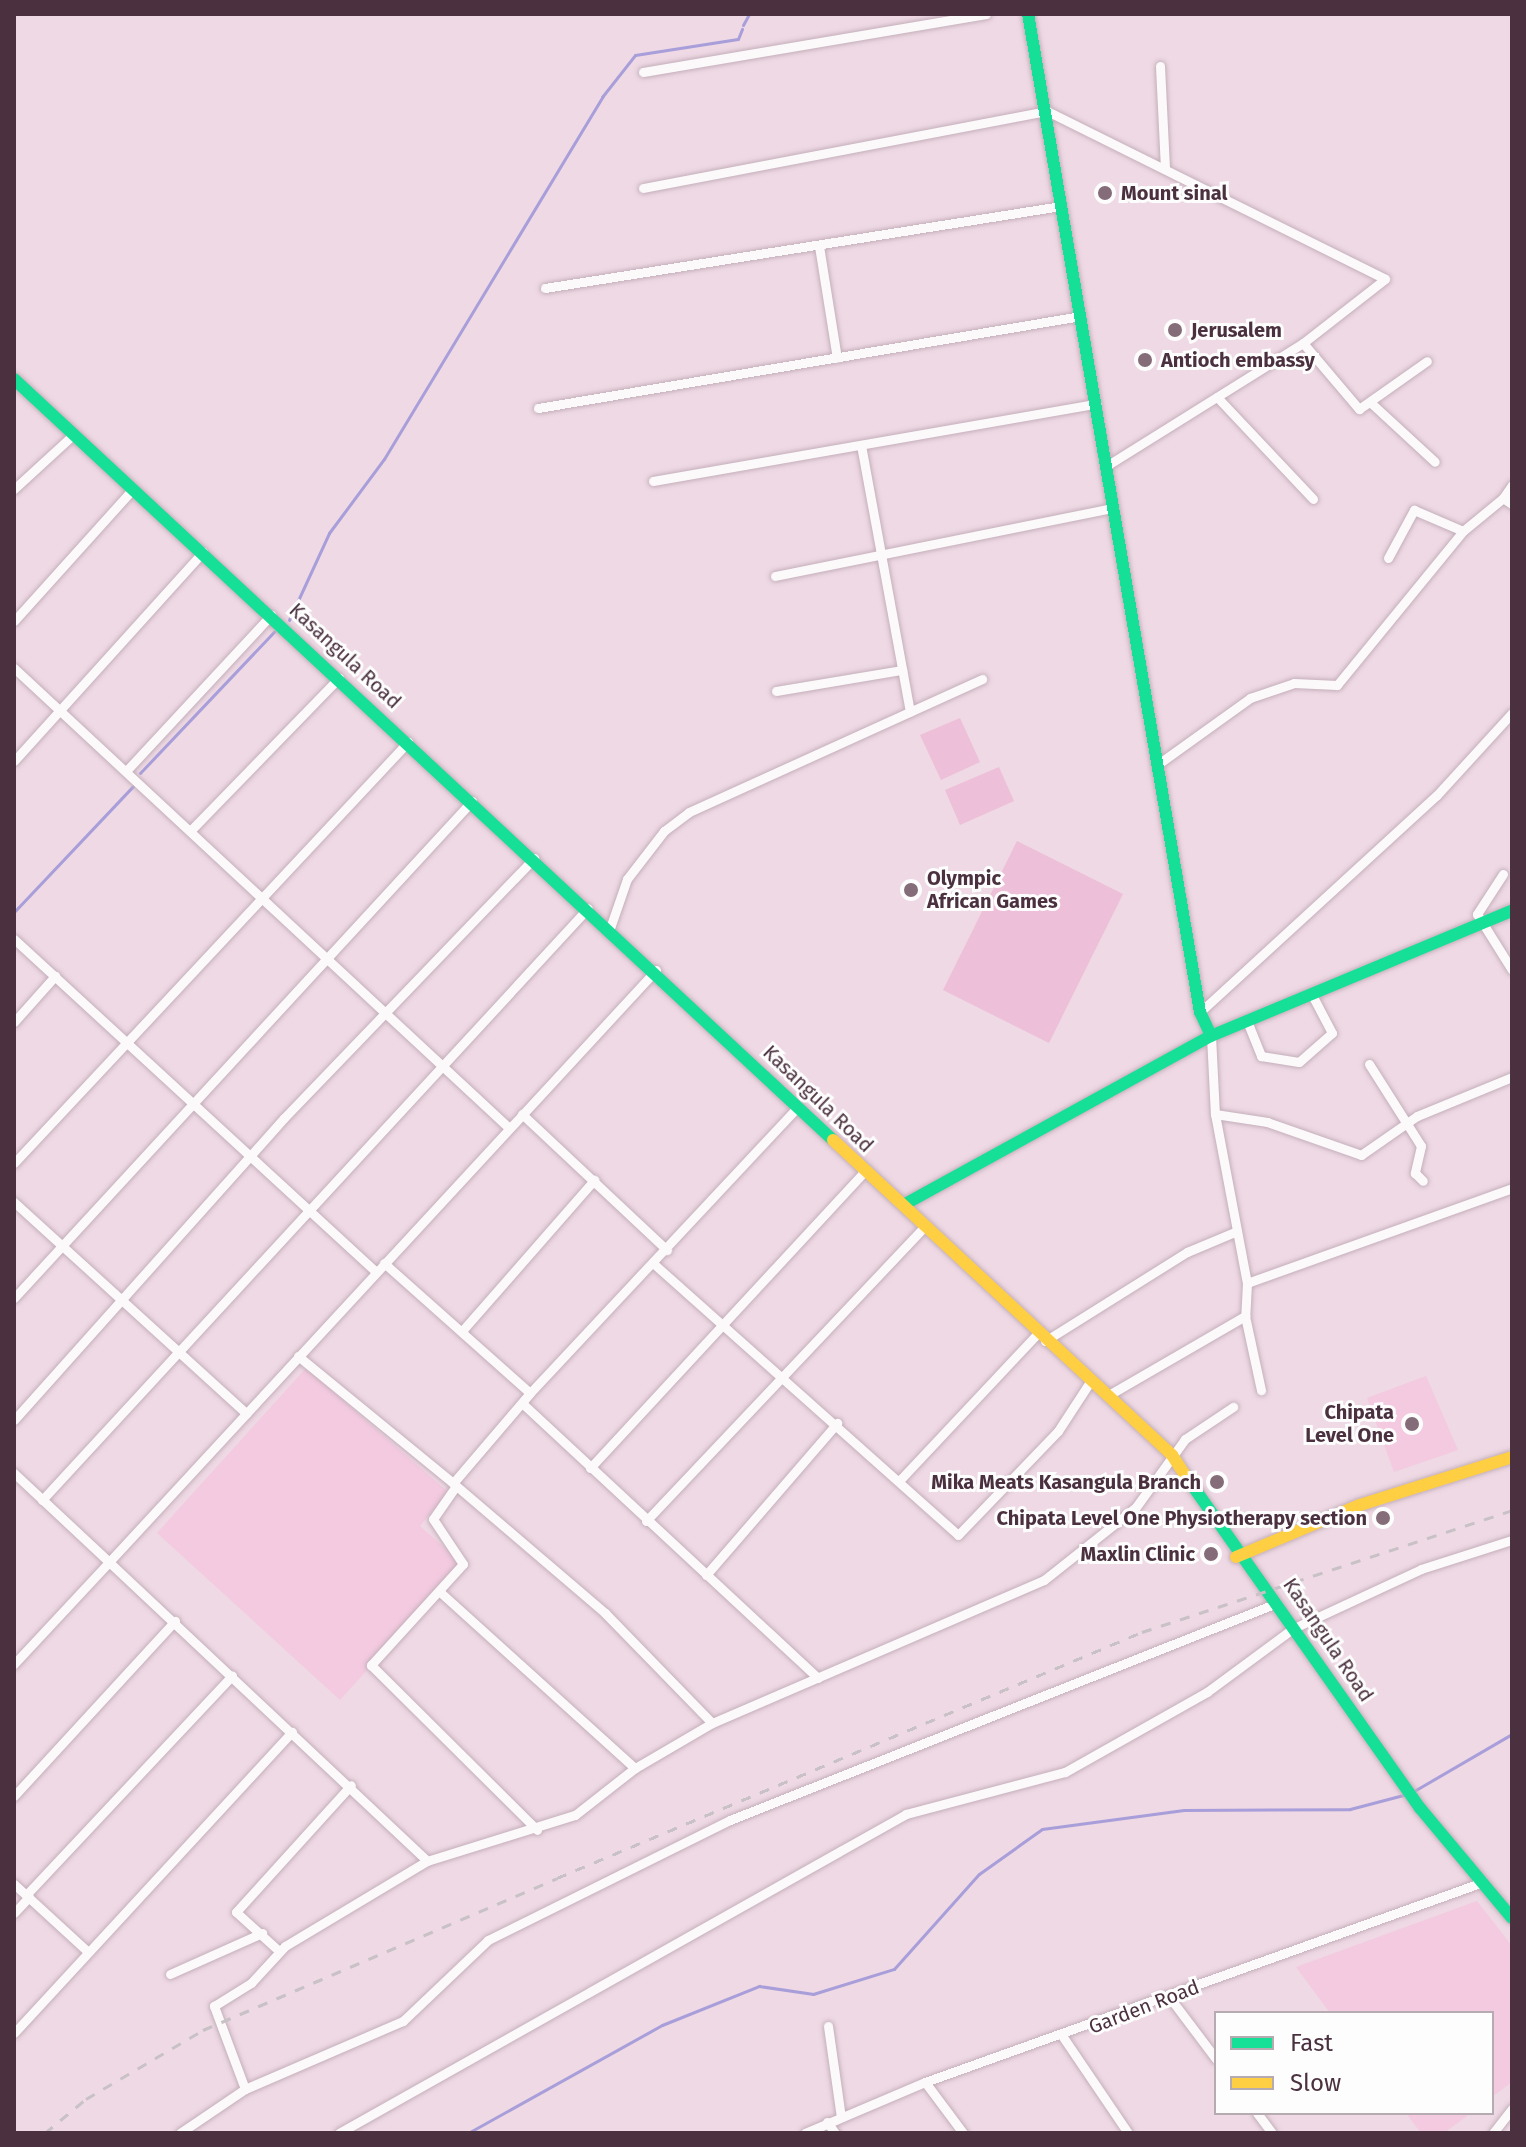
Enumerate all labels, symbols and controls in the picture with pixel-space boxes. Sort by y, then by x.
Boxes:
place label: Mount sinal [1121,181,1227,205]
marker: Mount sinal [1096,184,1114,202]
place label: Jerusalem [1191,318,1282,342]
marker: Jerusalem [1166,321,1184,339]
place label: Antioch embassy [1161,348,1315,372]
marker: Antioch embassy [1136,351,1154,369]
street label: Kasangula Road [284,598,406,714]
place label: Olympic African Games [927,866,1058,913]
marker: Olympic African Games [902,881,920,899]
street label: Kasangula Road [758,1040,878,1158]
place label: Chipata Level One [1305,1400,1394,1447]
marker: Chipata Level One [1401,1413,1423,1435]
place label: Mika Meats Kasangula Branch [931,1470,1201,1494]
marker: Mika Meats Kasangula Branch [1208,1473,1226,1491]
place label: Chipata Level One Physiotherapy section [997,1506,1367,1530]
marker: Chipata Level One Physiotherapy section [1374,1509,1392,1527]
place label: Maxlin Clinic [1081,1542,1195,1566]
marker: Maxlin Clinic [1202,1545,1220,1563]
street label: Kasangula Road [1278,1574,1378,1706]
street label: Garden Road [1085,1975,1203,2039]
legend [1214,2011,1494,2115]
text: Fast [1290,2029,1333,2057]
text: Slow [1290,2069,1341,2097]

